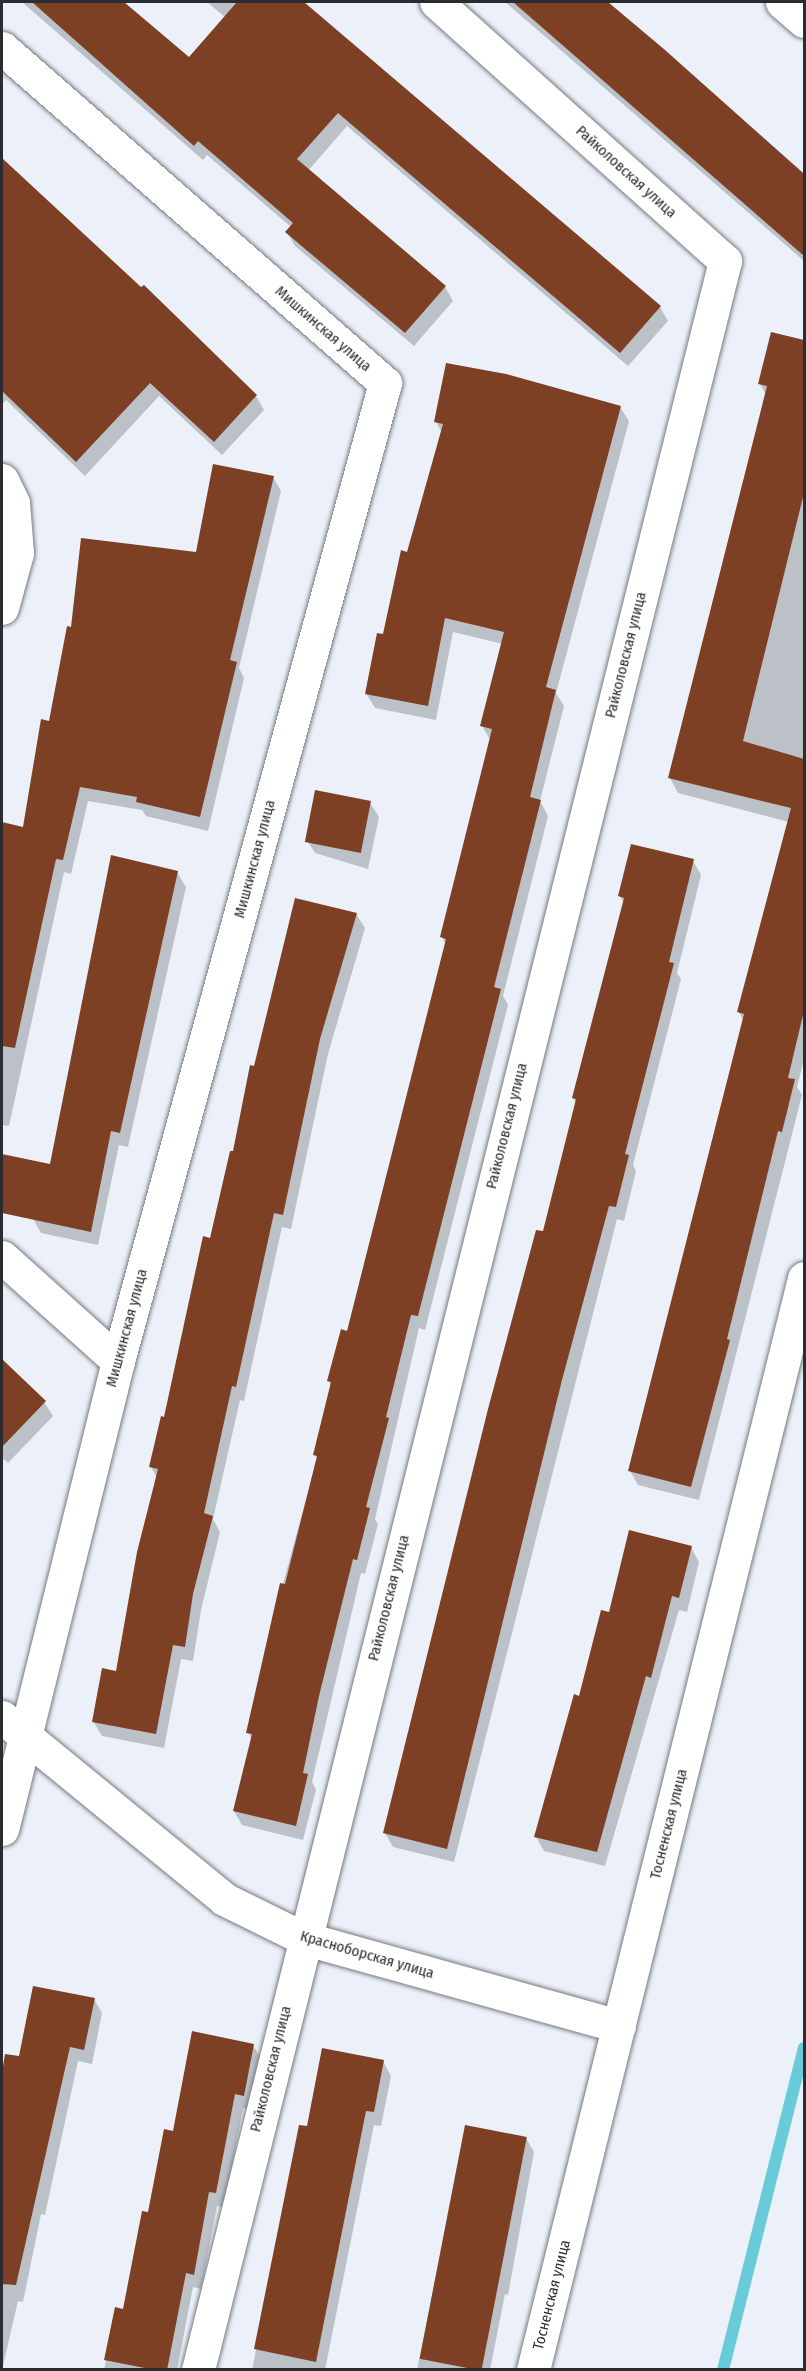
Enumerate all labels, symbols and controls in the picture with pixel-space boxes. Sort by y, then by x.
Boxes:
street label: Райколовская улица [572,122,680,222]
street label: Мишкинская улица [271,282,375,376]
street label: Райколовская улица [602,590,650,720]
street label: Мишкинская улица [231,798,279,920]
street label: Райколовская улица [483,1061,531,1191]
street label: Мишкинская улица [103,1267,151,1389]
street label: Райколовская улица [365,1533,413,1663]
street label: Тосненская улица [647,1767,691,1881]
street label: Красноборская улица [298,1927,436,1983]
street label: Райколовская улица [247,2004,295,2134]
street label: Тосненская улица [530,2238,574,2352]

